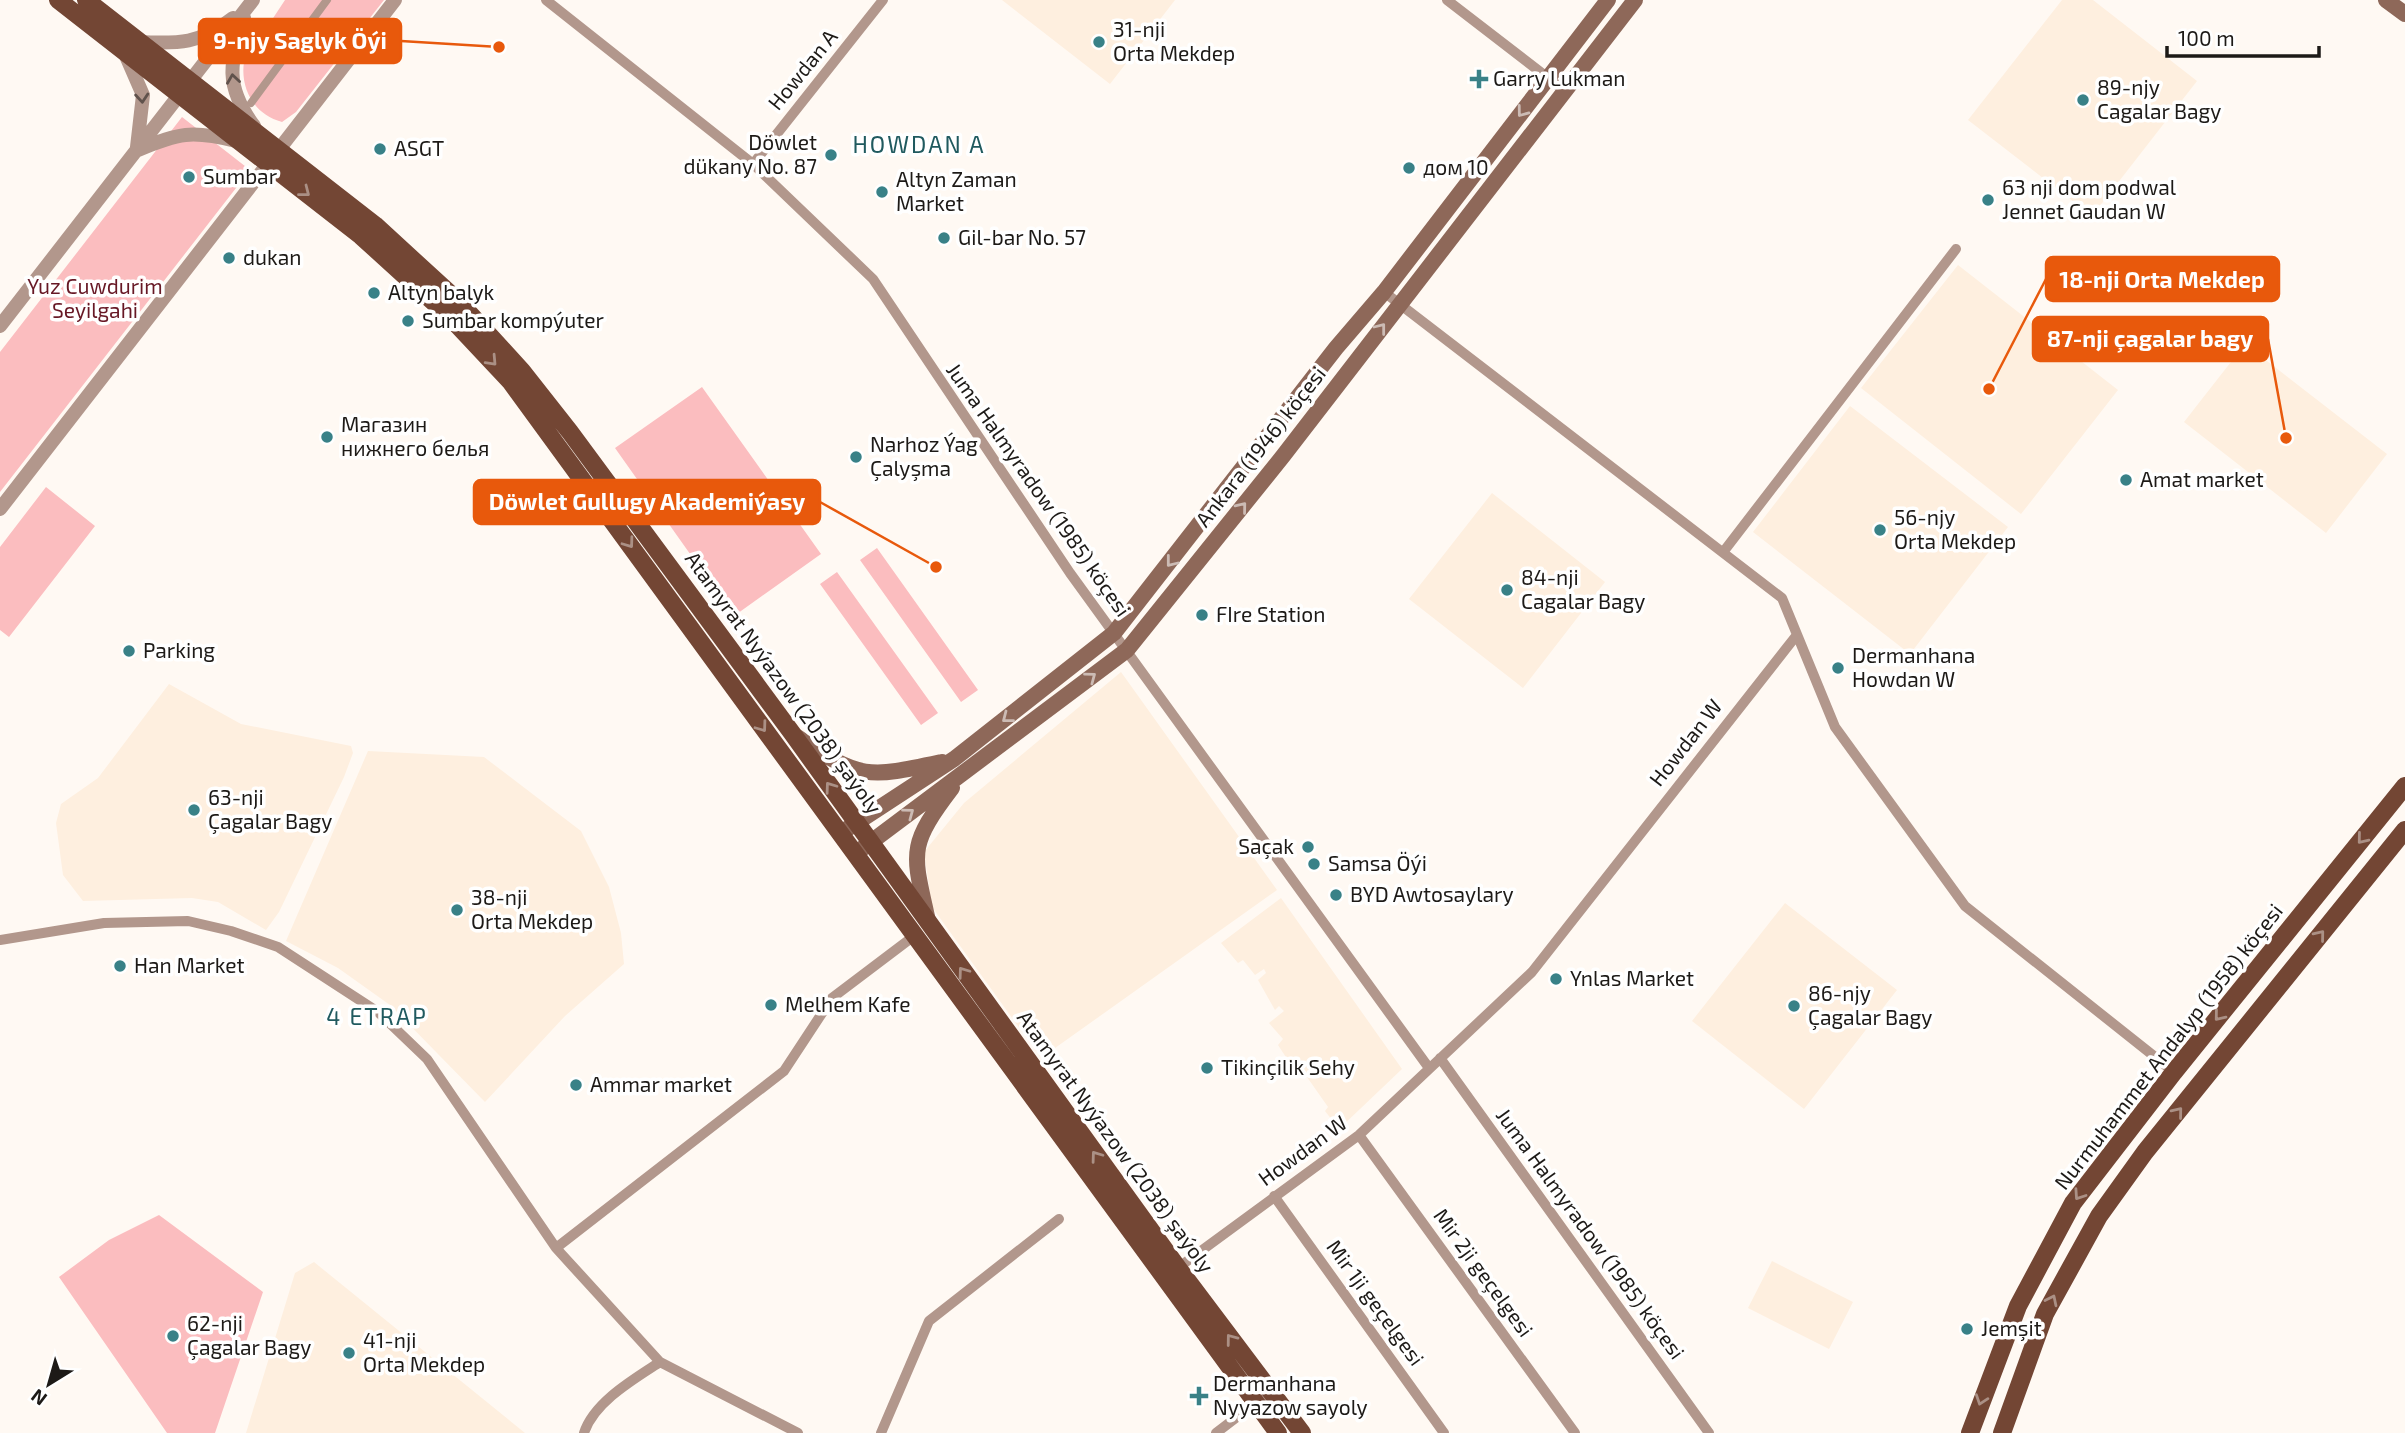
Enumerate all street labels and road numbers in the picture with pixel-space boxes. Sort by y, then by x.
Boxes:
street label: Howdan A [762,24,842,114]
street label: Juma Halmyradow (1985) köçesi [940,358,1137,622]
street label: Ankara (1946) köçesi [1190,361,1332,532]
street label: Atamyrat Nyýazow (2038) şaýoly [679,546,888,819]
street label: Howdan W [1643,694,1726,790]
street label: Nurmuhammet Andalyp (1958) köçesi [2048,898,2289,1195]
street label: Atamyrat Nyýazow (2038) şaýoly [1011,1005,1220,1278]
street label: Juma Halmyradow (1985) köçesi [1490,1103,1691,1364]
street label: Howdan W [1253,1109,1351,1190]
street label: Mir 2ji geçelgesi [1428,1203,1539,1342]
street label: Mir 1ji geçelgesi [1321,1234,1430,1371]

